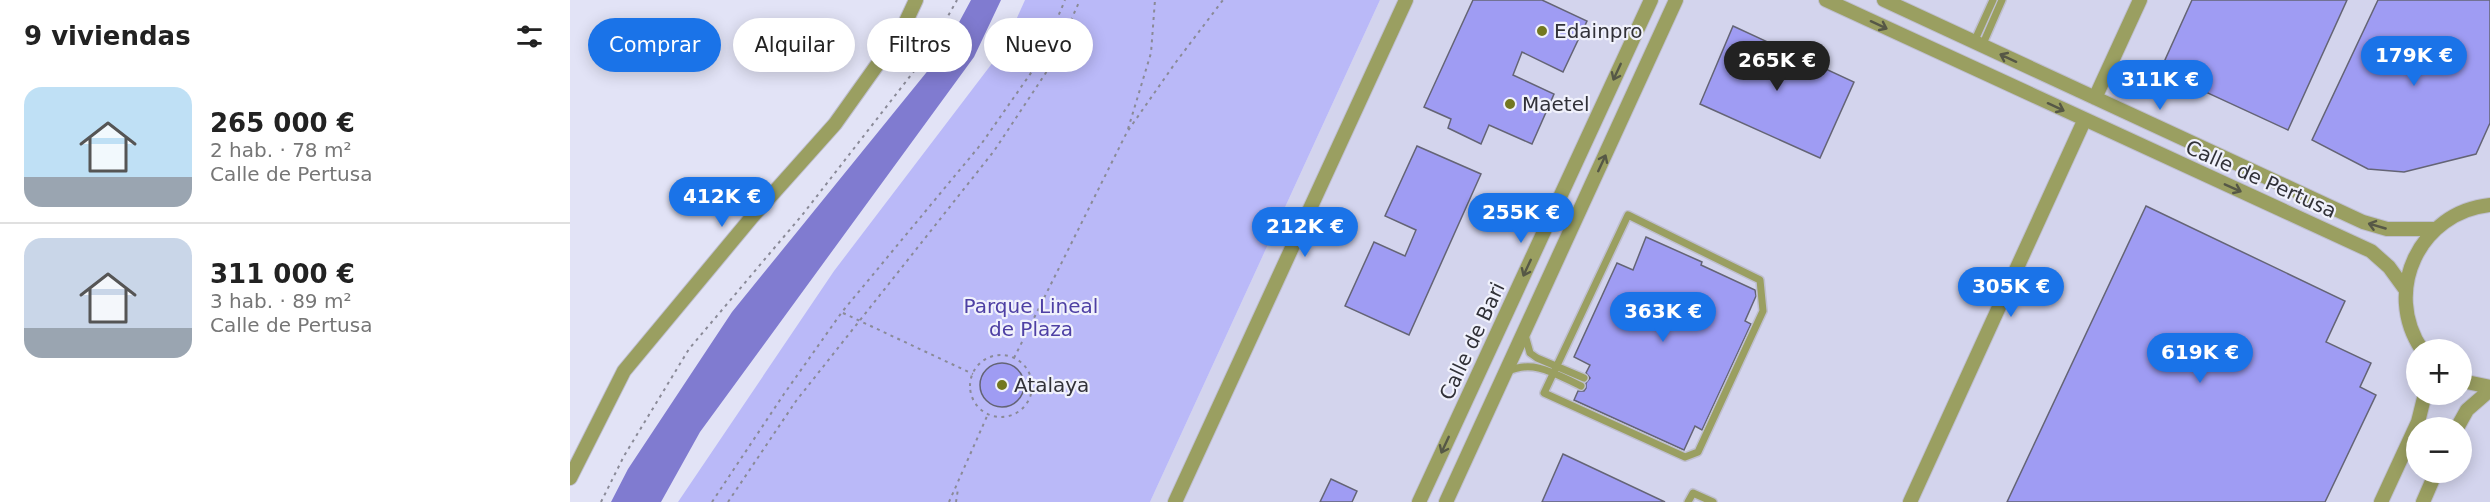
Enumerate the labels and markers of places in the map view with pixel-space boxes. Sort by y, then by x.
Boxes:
place label: Edainpro [1554,19,1643,43]
marker: Edainpro [1535,24,1549,38]
pin: 179K € [2365,36,2463,87]
pin: 265K € [1728,41,1826,92]
pin: 311K € [2111,60,2209,111]
place label: Maetel [1522,92,1590,116]
marker: Maetel [1503,97,1517,111]
pin: 412K € [673,177,771,228]
pin: 255K € [1472,193,1570,244]
pin: 212K € [1256,207,1354,258]
pin: 305K € [1962,267,2060,318]
pin: 363K € [1614,292,1712,343]
pin: 619K € [2151,333,2249,384]
place label: Atalaya [1014,373,1089,397]
marker: Atalaya [995,378,1009,392]

